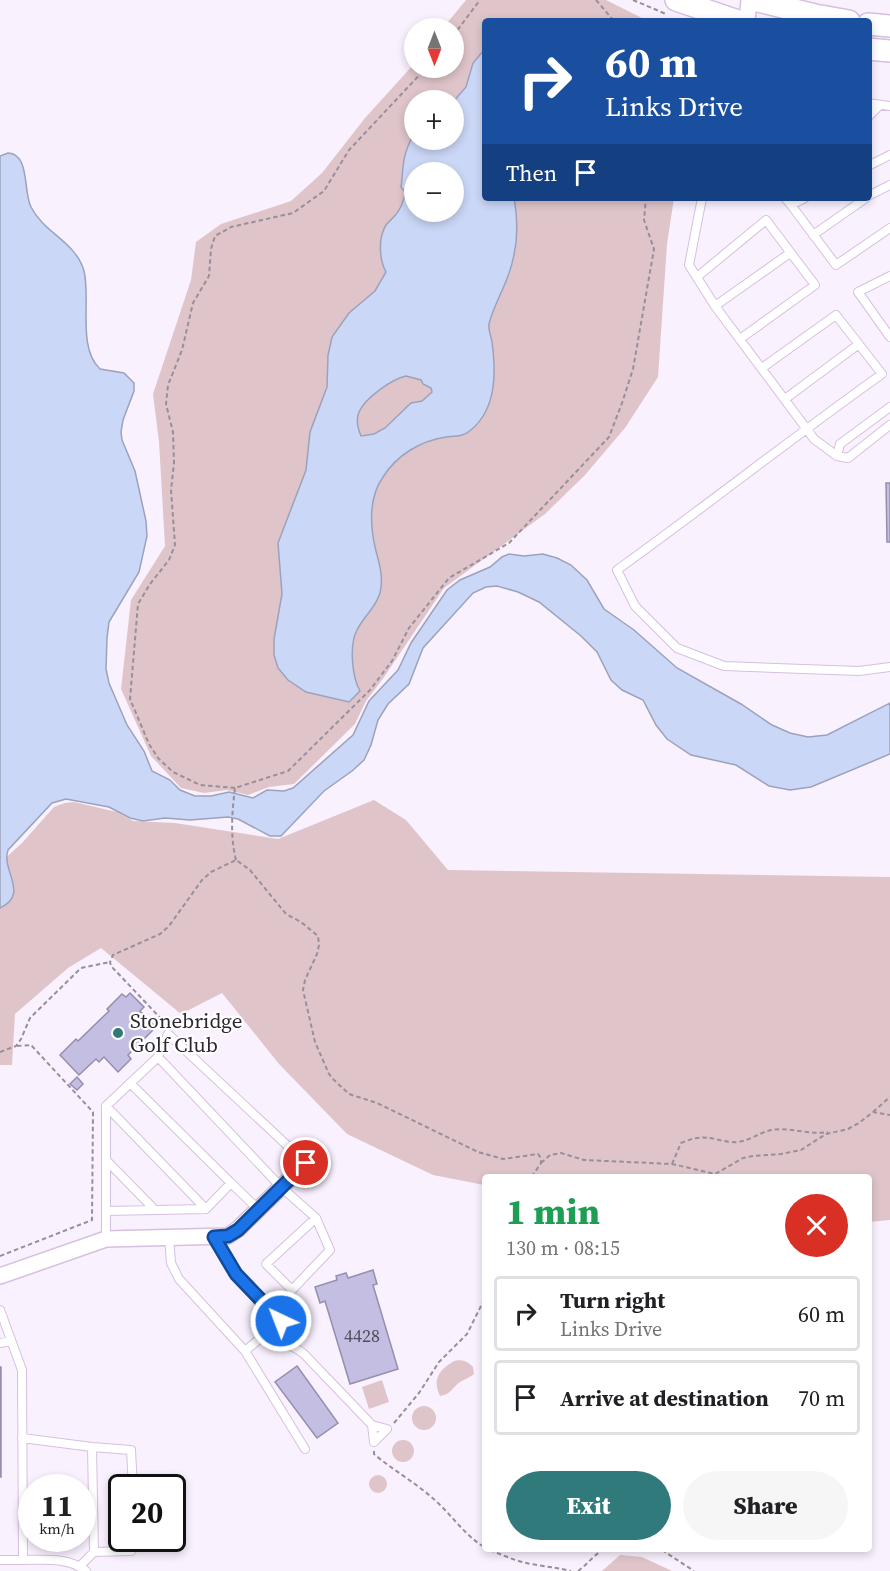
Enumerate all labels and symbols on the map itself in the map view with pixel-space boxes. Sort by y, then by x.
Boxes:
north arrow [404,18,464,78]
place label: Stonebridge Golf Club [130,1006,242,1059]
marker: Stonebridge Golf Club [111,1026,125,1040]
pin [280,1137,331,1188]
position arrow [249,1289,313,1353]
house number: 4428 [344,1323,380,1348]
speed limit sign: 20 [108,1474,186,1552]

